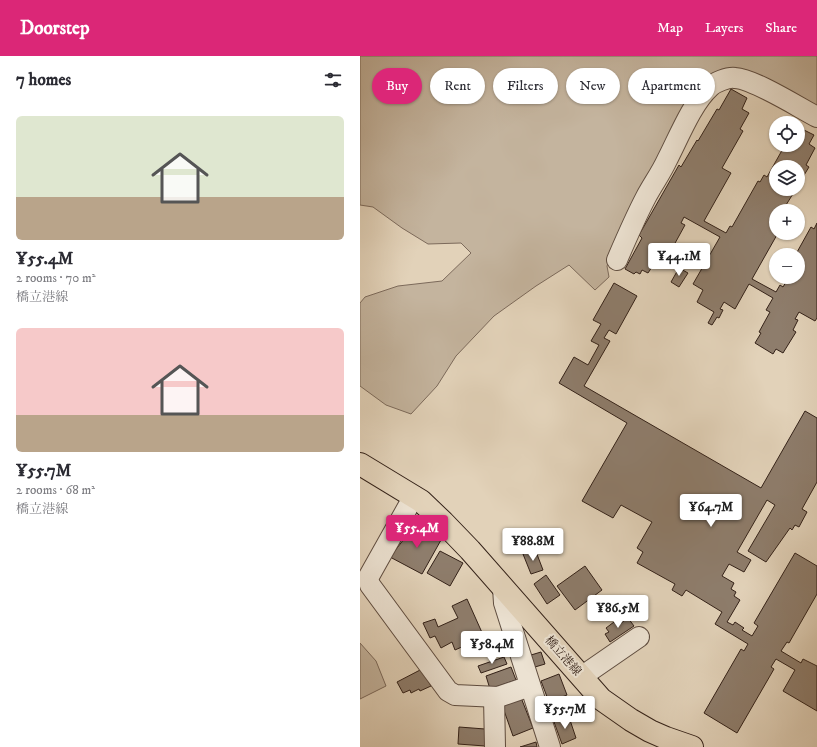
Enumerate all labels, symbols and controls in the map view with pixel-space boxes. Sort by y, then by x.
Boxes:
text: Doorstep [20,17,89,40]
text: Map [657,19,683,37]
text: Layers [705,19,743,37]
text: Share [765,19,797,37]
chip: Buy [372,68,422,104]
chip: Rent [430,68,485,104]
chip: Filters [493,68,558,104]
chip: New [566,68,620,104]
chip: Apartment [628,68,715,104]
text: 7 homes [16,69,71,91]
icon: filters [322,69,344,91]
map controls [769,116,805,284]
button: locate [769,116,805,152]
icon: home [144,142,216,214]
button: layers [769,160,805,196]
button: + [769,204,805,240]
pin: ¥44.1M [646,243,712,277]
text: ¥55.4M [16,248,73,270]
text: ¥44.1M [657,248,701,264]
button: − [769,248,805,284]
text: 2 rooms · 70 m² [16,270,96,286]
text: 橋立港線 [16,289,68,305]
icon: home [144,354,216,426]
text: ¥55.7M [16,460,71,482]
text: 2 rooms · 68 m² [16,482,95,498]
pin: ¥64.7M [678,494,744,528]
text: ¥64.7M [689,499,733,515]
text: 橋立港線 [16,501,68,517]
pin: ¥55.4M [384,515,450,549]
text: ¥55.4M [395,520,439,536]
pin: ¥88.8M [500,528,566,562]
text: ¥88.8M [511,533,555,549]
pin: ¥86.5M [585,595,651,629]
text: ¥86.5M [596,600,640,616]
pin: ¥58.4M [459,631,525,665]
street label: 橋立港線 [542,633,584,679]
text: ¥58.4M [470,636,514,652]
pin: ¥55.7M [532,696,598,730]
text: ¥55.7M [544,701,586,717]

